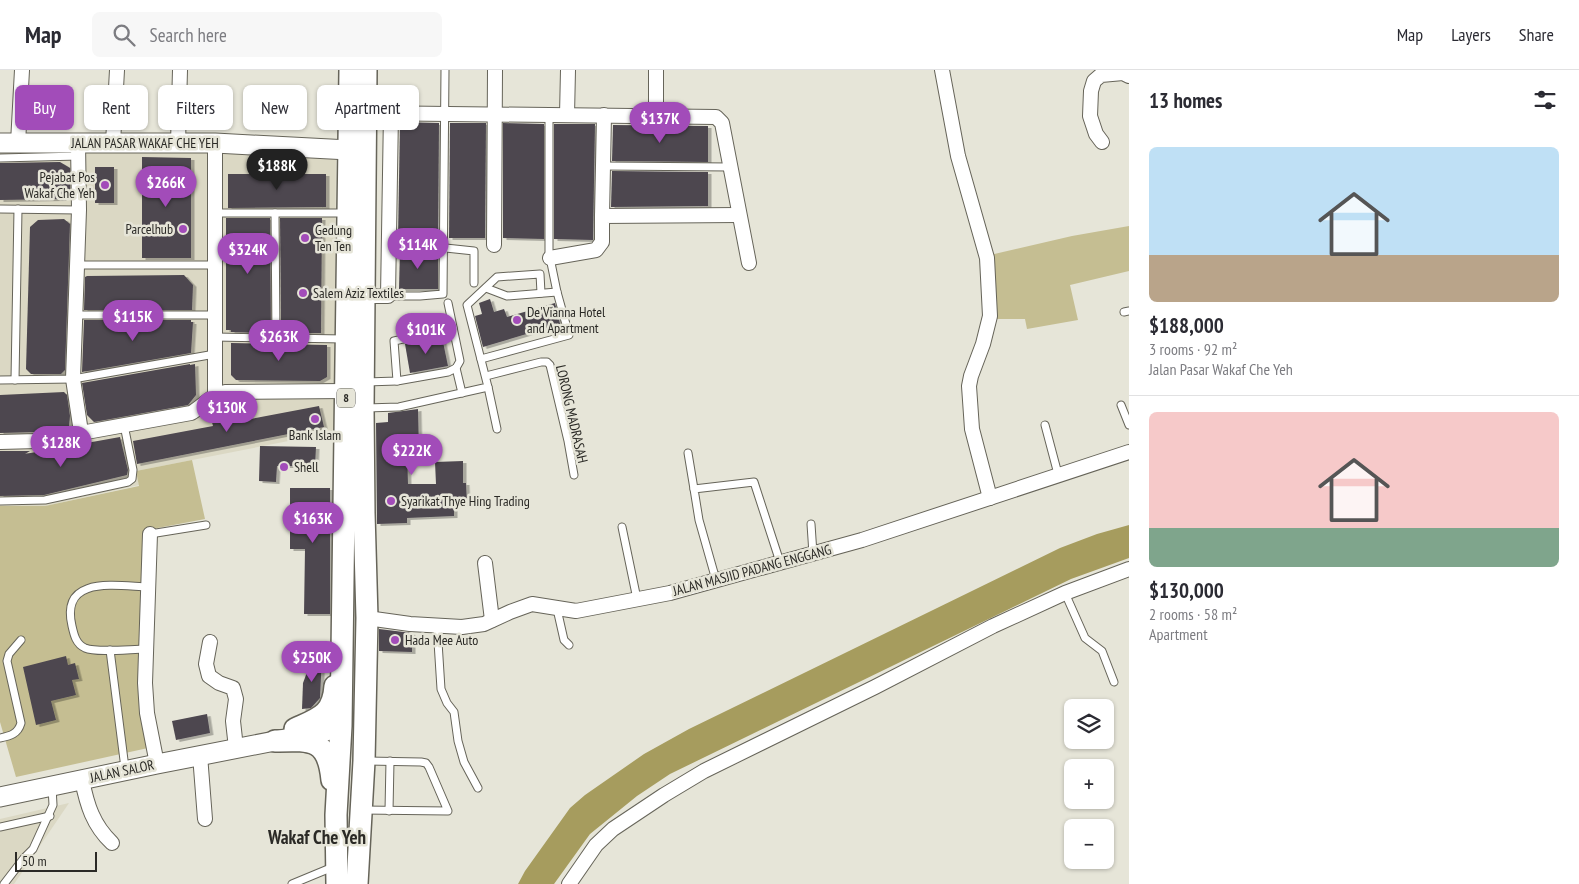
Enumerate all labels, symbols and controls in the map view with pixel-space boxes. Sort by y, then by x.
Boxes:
search box [92,12,442,57]
text: Map [25,19,62,50]
icon: search [110,21,138,49]
text: Search here [150,23,227,47]
text: Map [1397,23,1423,46]
text: Layers [1451,23,1491,46]
text: Share [1519,23,1554,46]
chip: Buy [15,85,74,130]
chip: Rent [84,85,148,130]
chip: Filters [158,85,233,130]
chip: New [243,85,307,130]
chip: Apartment [317,85,419,130]
icon: filters [1531,86,1559,114]
text: 13 homes [1149,87,1222,114]
pin: $137K [625,102,695,144]
text: $137K [641,108,679,128]
street label: JALAN PASAR WAKAF CHE YEH [70,134,219,152]
pin: $188K [242,148,312,191]
text: $188K [258,155,296,175]
pin: $266K [131,166,201,208]
place label: Pejabat Pos Wakaf Che Yeh [25,168,95,202]
text: $266K [147,172,185,192]
marker: Pejabat Pos Wakaf Che Yeh [99,179,111,191]
icon: home [1309,179,1399,269]
place label: Parcelhub [126,220,173,238]
place label: Gedung Ten Ten [315,221,352,255]
marker: Parcelhub [177,223,189,235]
pin: $114K [383,228,453,270]
pin: $324K [213,232,283,275]
marker: Gedung Ten Ten [299,232,311,244]
text: $114K [399,234,437,254]
text: $324K [229,239,267,259]
place label: Salem Aziz Textiles [313,284,404,302]
marker: Salem Aziz Textiles [297,287,309,299]
pin: $115K [98,300,168,342]
place label: De'Vianna Hotel and Apartment [527,303,606,337]
text: $115K [114,306,152,326]
pin: $101K [391,312,461,355]
text: $188,000 [1149,312,1224,339]
marker: De'Vianna Hotel and Apartment [511,314,523,326]
text: $101K [407,319,445,339]
pin: $263K [244,320,314,362]
text: $263K [260,326,298,346]
text: 3 rooms · 92 m² [1149,339,1237,359]
text: Jalan Pasar Wakaf Che Yeh [1149,359,1293,379]
street label: LORONG MADRASAH [552,363,592,465]
road number: 8 [337,388,355,408]
pin: $130K [192,390,262,433]
text: $130K [208,397,246,417]
marker: Bank Islam [309,413,321,425]
pin: $128K [26,426,96,468]
place label: Bank Islam [289,426,341,444]
text: $128K [42,432,80,452]
pin: $222K [377,434,447,476]
text: $222K [393,440,431,460]
icon: home [1309,445,1399,535]
place label: Shell [294,458,319,476]
marker: Shell [278,461,290,473]
place label: Syarikat Thye Hing Trading [401,492,530,510]
marker: Syarikat Thye Hing Trading [385,495,397,507]
pin: $163K [278,502,348,544]
text: $163K [294,508,332,528]
street label: JALAN MASJID PADANG ENGGANG [670,540,833,600]
text: $130,000 [1149,577,1224,604]
text: 2 rooms · 58 m² [1149,604,1237,624]
text: Apartment [1149,624,1208,644]
place label: Hada Mee Auto [405,631,478,649]
marker: Hada Mee Auto [389,634,401,646]
pin: $250K [277,640,347,683]
text: $250K [293,647,331,667]
map controls [1064,699,1114,869]
button: layers [1064,699,1114,749]
street label: JALAN SALOR [87,755,156,787]
button: + [1064,759,1114,809]
button: − [1064,819,1114,869]
district label: Wakaf Che Yeh [267,825,366,849]
scale bar [15,849,98,872]
text: 50 m [22,852,47,870]

